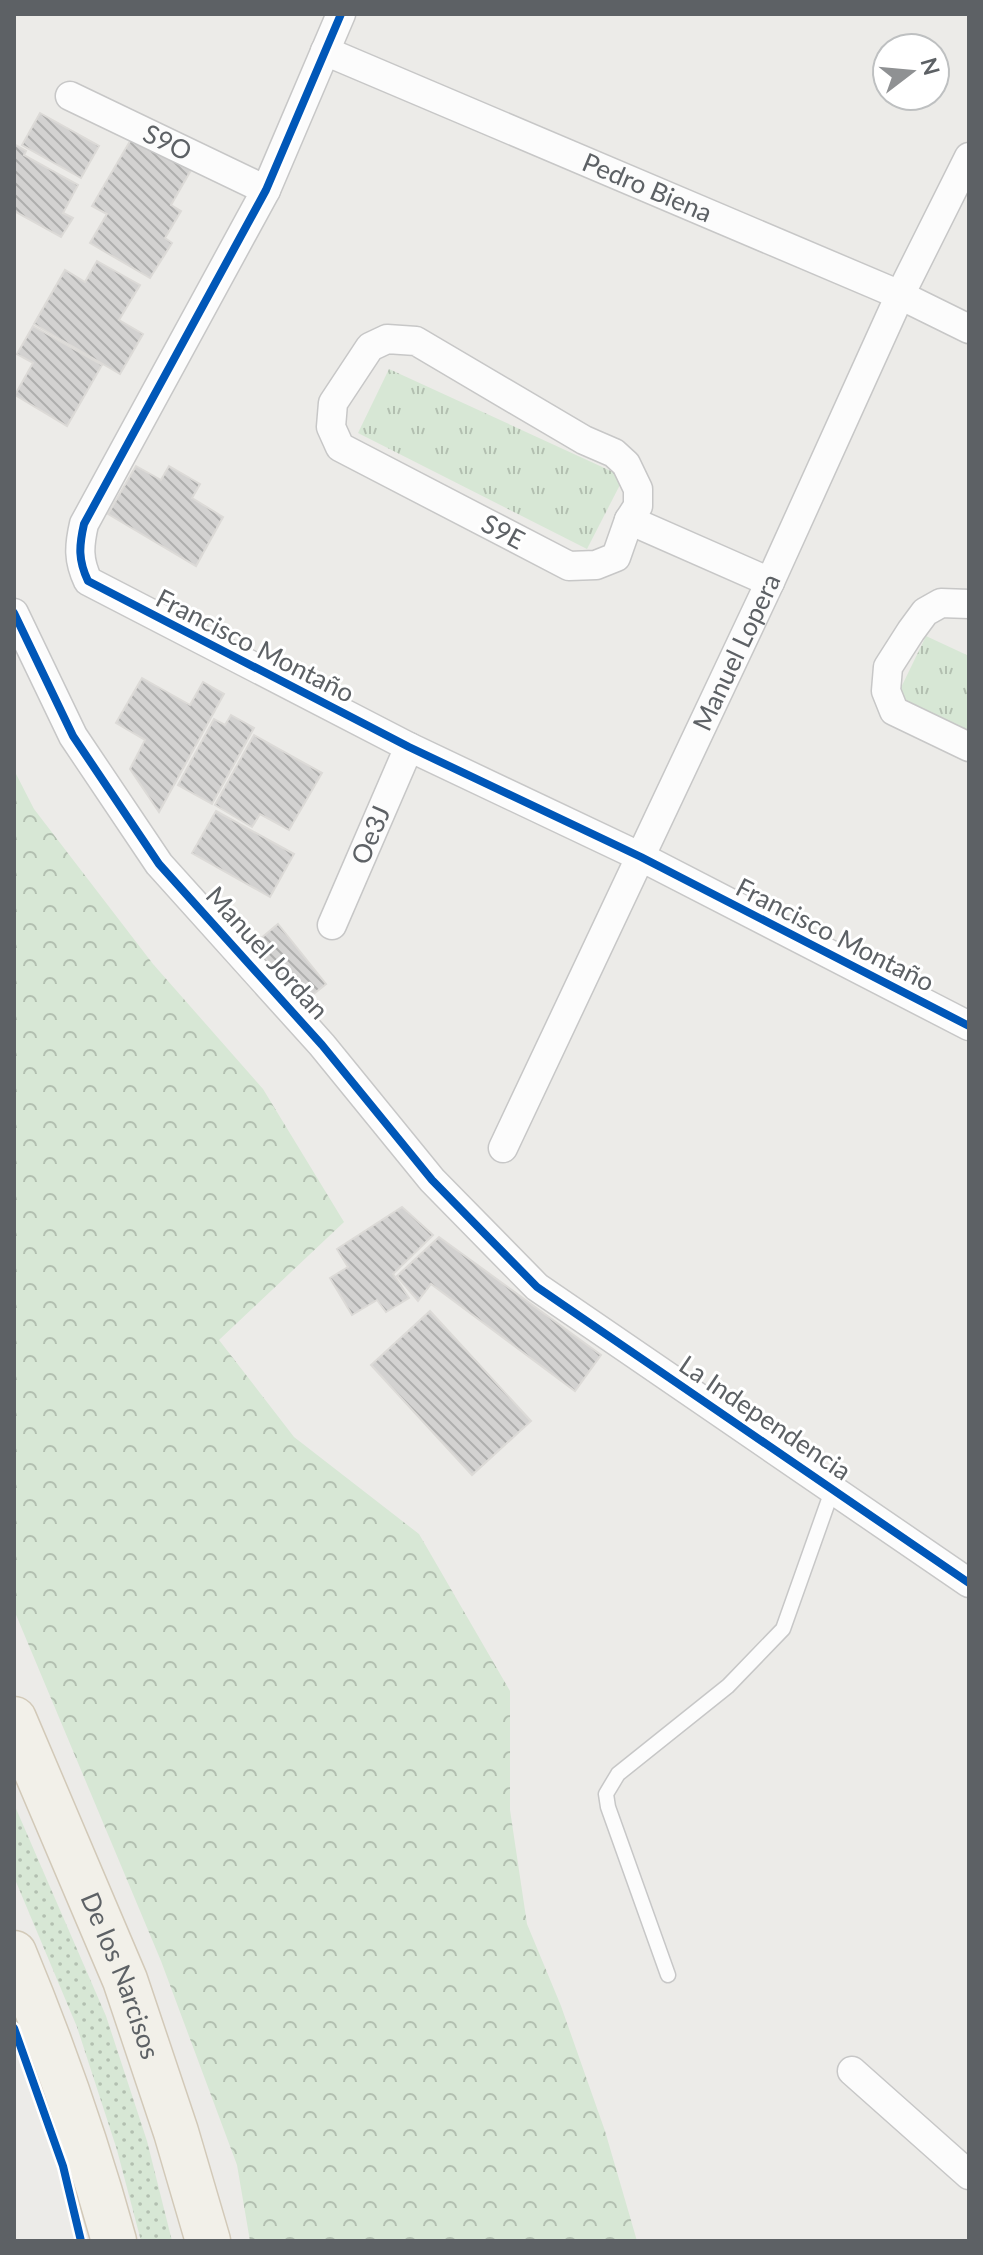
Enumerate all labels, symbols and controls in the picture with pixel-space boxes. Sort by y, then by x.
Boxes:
north arrow [871,32,951,112]
text: N [915,54,946,78]
street label: S9O [138,117,197,167]
street label: Pedro Biena [578,145,717,228]
street label: S9E [476,507,530,556]
street label: Manuel Lopera [685,568,787,736]
street label: Francisco Montaño [151,581,360,709]
street label: Oe3J [343,801,397,869]
street label: Francisco Montaño [731,870,940,998]
street label: Manuel Jordan [200,879,336,1025]
street label: La Independencia [674,1348,857,1486]
street label: De los Narcisos [75,1887,167,2063]

